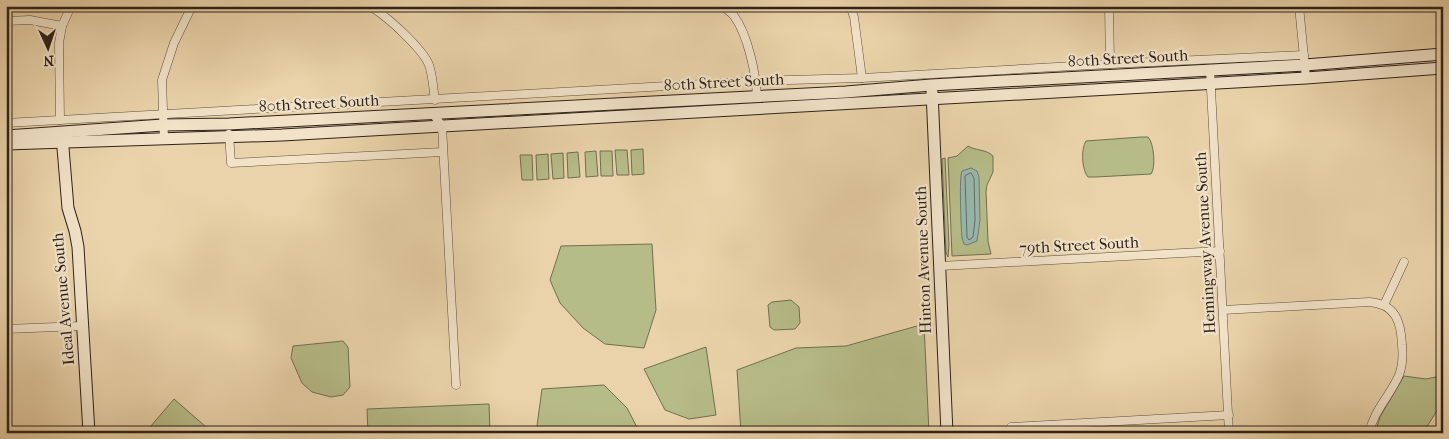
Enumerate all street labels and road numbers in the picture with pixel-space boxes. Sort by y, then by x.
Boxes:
street label: 80th Street South [1067,45,1189,71]
street label: 80th Street South [663,69,785,95]
street label: 80th Street South [258,90,380,116]
street label: Hemingway Avenue South [1191,151,1219,335]
street label: Hinton Avenue South [911,186,935,334]
street label: Ideal Avenue South [48,232,78,366]
street label: 79th Street South [1019,232,1139,258]

